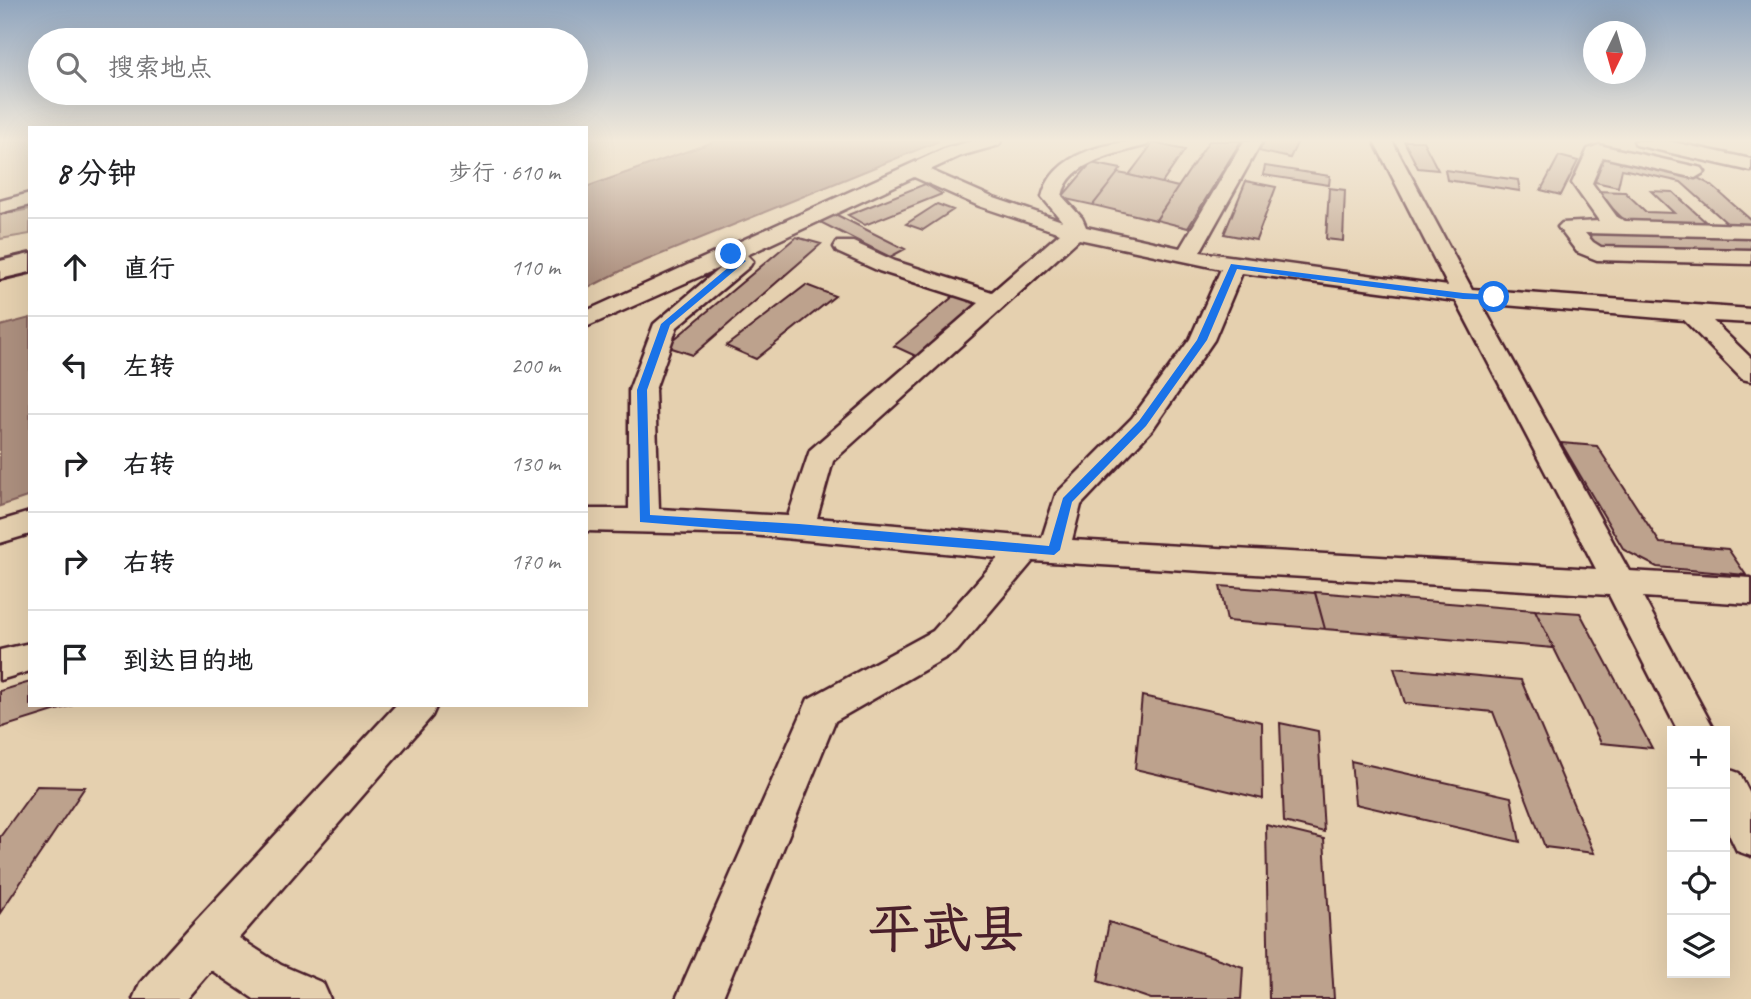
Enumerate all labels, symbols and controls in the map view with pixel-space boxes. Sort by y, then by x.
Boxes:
north arrow [1583,21,1646,84]
search box [28,28,588,105]
icon: search [52,48,90,86]
text: 搜索地点 [108,51,212,84]
text: 8 分钟 [56,154,137,192]
text: 步行 · 610 m [449,158,560,187]
route end [715,238,746,269]
icon: ahead [56,248,94,286]
text: 直行 [123,252,175,285]
text: 110 m [511,253,560,282]
route start [1478,281,1509,312]
icon: left [56,346,94,384]
text: 左转 [123,350,175,383]
text: 200 m [511,351,560,380]
icon: right [56,444,94,482]
text: 右转 [123,448,175,481]
text: 130 m [511,449,560,478]
icon: right [56,542,94,580]
text: 右转 [123,546,175,579]
text: 170 m [511,547,560,576]
icon: arrive [56,640,94,678]
text: 到达目的地 [123,644,253,677]
map controls [1667,726,1730,978]
button: + [1667,726,1730,789]
button: − [1667,789,1730,852]
button: locate [1667,852,1730,915]
district label: 平武县 [868,896,1024,962]
button: layers [1667,915,1730,978]

